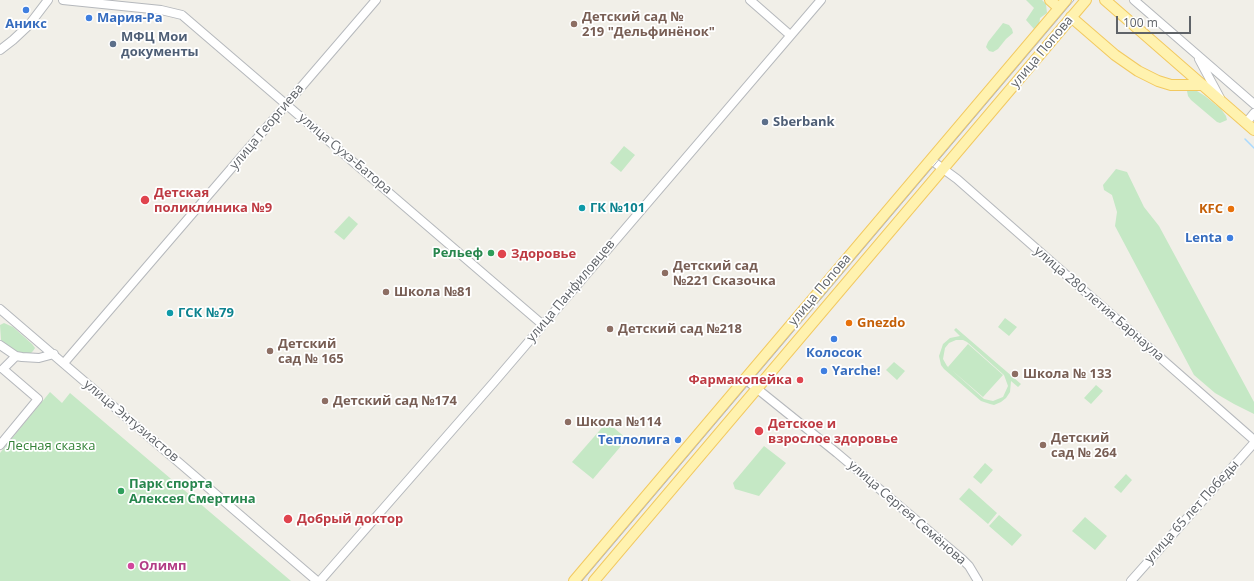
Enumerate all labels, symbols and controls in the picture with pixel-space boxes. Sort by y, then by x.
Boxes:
marker: Аникс [21,5,31,15]
scale bar [1118,8,1193,34]
place label: Детский сад № 219 "Дельфинёнок" [582,9,715,40]
place label: Мария-Ра [97,10,163,26]
marker: Мария-Ра [84,13,94,23]
street label: улица Попова [1007,13,1077,91]
text: 100 m [1123,14,1158,31]
place label: Аникс [5,16,47,32]
marker: Детский сад № 219 "Дельфинёнок" [569,19,579,29]
place label: МФЦ Мои документы [121,29,199,60]
marker: МФЦ Мои документы [108,39,118,49]
street label: улица Георгиева [227,81,307,173]
street label: улица Сухэ-Батора [295,110,395,198]
place label: Sberbank [773,114,835,130]
marker: Sberbank [760,117,770,127]
place label: Детская поликлиника №9 [154,185,272,216]
marker: Детская поликлиника №9 [139,194,151,206]
place label: ГК №101 [590,200,645,216]
place label: KFC [1199,201,1223,217]
marker: ГК №101 [577,203,587,213]
marker: KFC [1226,204,1236,214]
place label: Lenta [1185,230,1222,246]
marker: Lenta [1225,233,1235,243]
street label: улица Панфиловцев [524,237,618,345]
street label: улица 280-летия Барнаула [1031,243,1167,365]
place label: Рельеф [433,245,483,261]
place label: Здоровье [511,246,576,262]
marker: Рельеф [486,248,496,258]
marker: Здоровье [496,248,508,260]
street label: улица Попова [785,251,855,329]
place label: Детский сад №221 Сказочка [673,258,776,289]
marker: Детский сад №221 Сказочка [660,268,670,278]
place label: Школа №81 [394,284,472,300]
marker: Школа №81 [381,287,391,297]
place label: ГСК №79 [178,305,234,321]
marker: ГСК №79 [165,308,175,318]
place label: Gnezdo [857,315,905,331]
marker: Gnezdo [844,318,854,328]
place label: Детский сад №218 [618,321,742,337]
marker: Детский сад №218 [605,324,615,334]
marker: Колосок [829,334,839,344]
place label: Детский сад № 165 [278,336,344,367]
place label: Колосок [806,345,862,361]
marker: Детский сад № 165 [265,346,275,356]
place label: Yarche! [832,363,880,379]
marker: Yarche! [819,366,829,376]
place label: Школа № 133 [1023,366,1112,382]
marker: Школа № 133 [1010,369,1020,379]
place label: Фармакопейка [688,372,792,388]
marker: Фармакопейка [795,375,805,385]
street label: улица Энтузиастов [80,377,182,465]
place label: Детский сад №174 [333,393,457,409]
marker: Детский сад №174 [320,396,330,406]
place label: Школа №114 [576,414,661,430]
place label: Детское и взрослое здоровье [768,416,898,447]
marker: Школа №114 [563,417,573,427]
marker: Детское и взрослое здоровье [753,425,765,437]
place label: Детский сад № 264 [1051,430,1117,461]
place label: Теплолига [598,432,670,448]
marker: Теплолига [673,435,683,445]
park label: Лесная сказка [6,438,96,454]
marker: Детский сад № 264 [1038,440,1048,450]
street label: улица 65 лет Победы [1142,457,1242,567]
street label: улица Сергея Семёнова [845,458,969,568]
place label: Парк спорта Алексея Смертина [129,476,256,507]
marker: Парк спорта Алексея Смертина [116,486,126,496]
place label: Добрый доктор [297,511,403,527]
marker: Добрый доктор [282,513,294,525]
place label: Олимп [139,558,187,574]
marker: Олимп [126,561,136,571]

